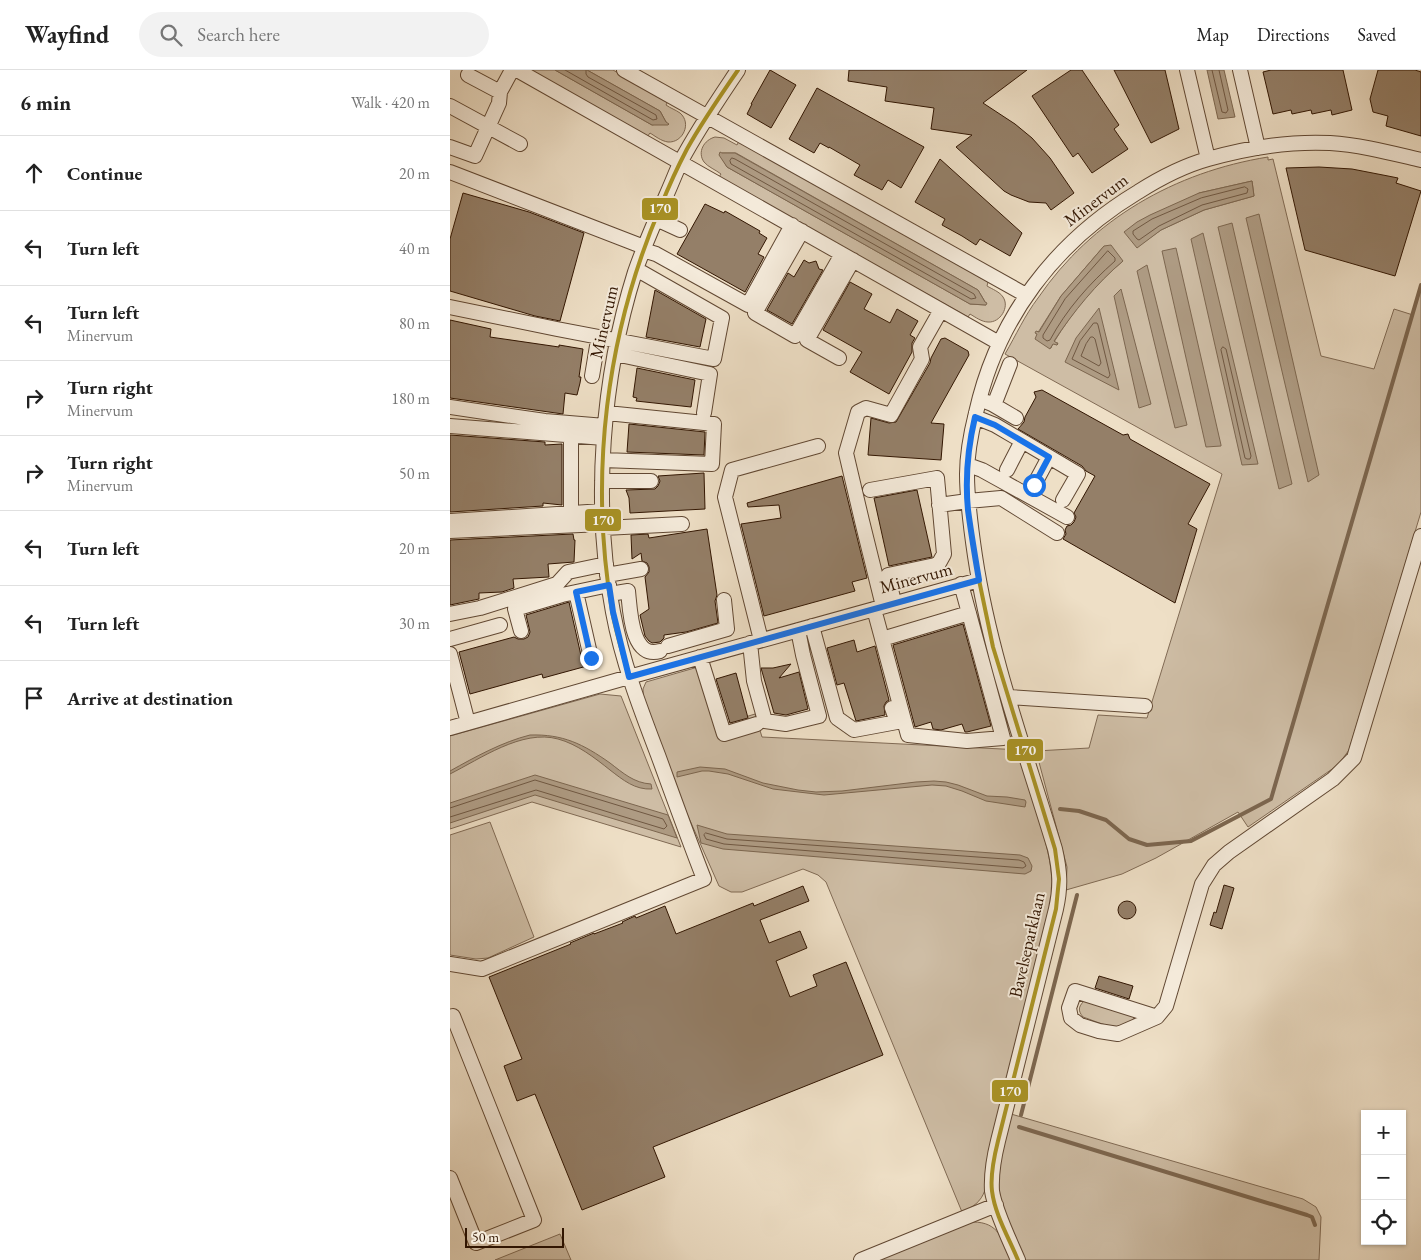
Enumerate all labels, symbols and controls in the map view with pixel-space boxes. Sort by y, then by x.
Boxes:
search box [139,12,489,57]
text: Wayfind [25,19,109,50]
icon: search [157,21,185,49]
text: Search here [197,22,280,47]
text: Map [1197,23,1229,46]
text: Directions [1257,23,1329,46]
text: Saved [1357,23,1396,46]
text: 6 min [20,89,71,116]
text: Walk · 420 m [351,92,430,113]
icon: ahead [20,159,48,187]
text: Continue [67,161,142,186]
text: 20 m [399,163,430,184]
street label: Minervum [1059,168,1132,231]
line badge: 170 [641,197,679,221]
text: 170 [649,199,672,217]
icon: left [20,234,48,262]
text: Turn left [67,236,139,261]
text: 40 m [399,238,430,259]
street label: Minervum [584,283,623,361]
text: Turn left [67,300,139,325]
icon: left [20,309,48,337]
text: 80 m [399,313,430,334]
text: Minervum [67,325,133,346]
text: Turn right [67,375,153,400]
icon: right [20,384,48,412]
text: 180 m [391,388,430,409]
text: Minervum [67,400,133,421]
text: Turn right [67,450,153,475]
icon: right [20,459,48,487]
text: 50 m [399,463,430,484]
route start [1023,474,1046,497]
text: Minervum [67,475,133,496]
line badge: 170 [584,508,622,532]
text: 170 [592,511,615,529]
icon: left [20,534,48,562]
text: Turn left [67,536,139,561]
text: 20 m [399,538,430,559]
street label: Minervum [877,557,955,598]
icon: left [20,609,48,637]
text: Turn left [67,611,139,636]
text: 30 m [399,613,430,634]
route end [580,647,603,670]
icon: arrive [20,684,48,712]
text: Arrive at destination [67,686,233,711]
line badge: 170 [1006,738,1044,762]
text: 170 [1014,741,1037,759]
street label: Bavelseparklaan [1003,889,1050,1000]
line badge: 170 [991,1079,1029,1103]
text: 170 [999,1082,1022,1100]
map controls [1361,1110,1406,1245]
button: + [1361,1110,1406,1155]
button: − [1361,1155,1406,1200]
button: locate [1361,1200,1406,1245]
scale bar [465,1225,564,1248]
text: 50 m [472,1228,499,1246]

